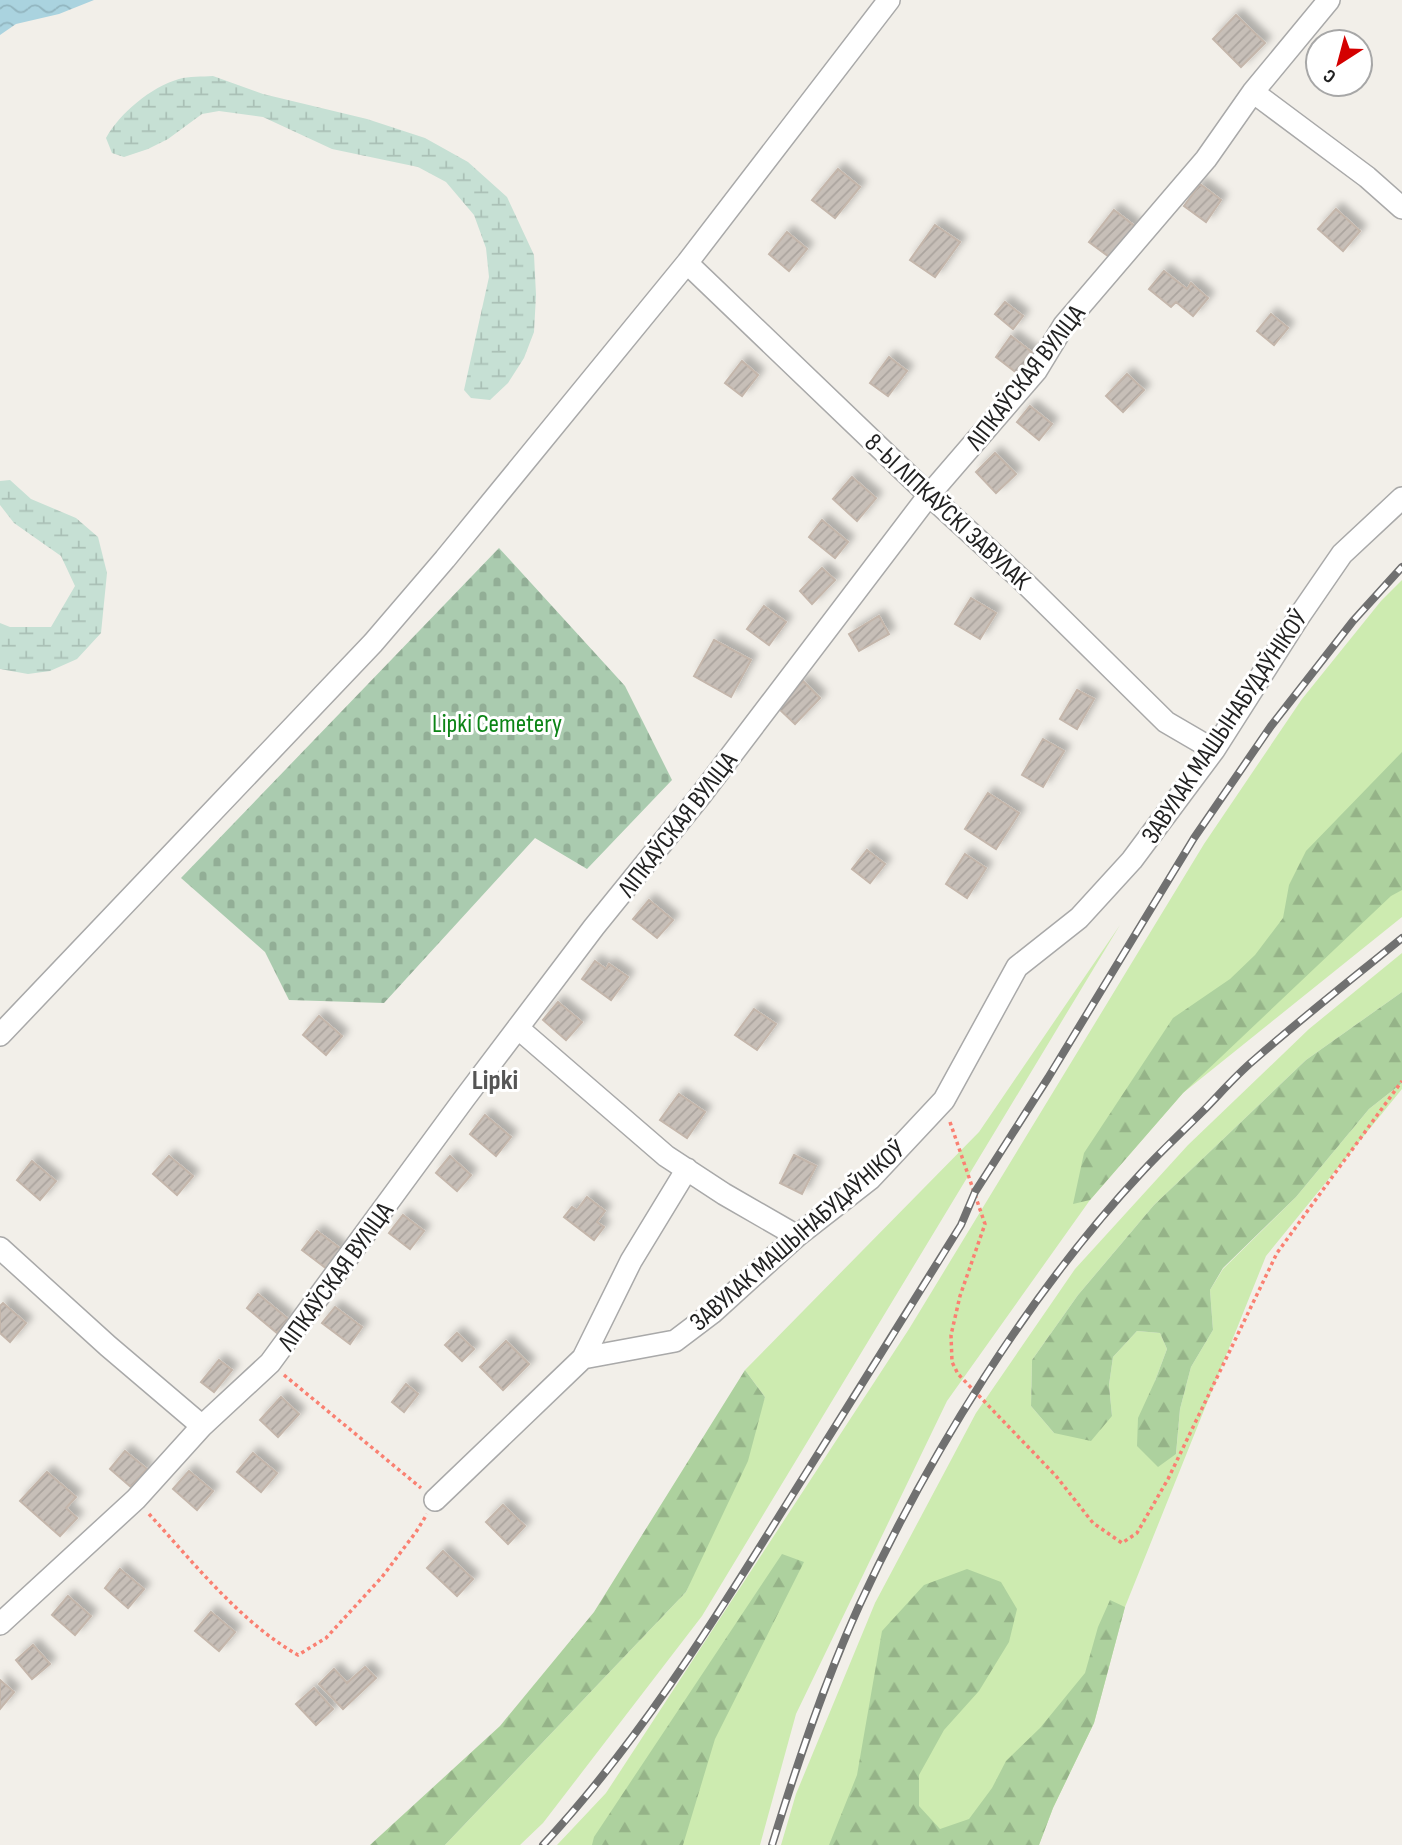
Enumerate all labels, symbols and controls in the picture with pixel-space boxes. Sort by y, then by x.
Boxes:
north arrow [1304,28,1374,98]
text: С [1319,63,1341,88]
street label: ЛІПКАЎСКАЯ ВУЛІЦА [959,298,1093,458]
street label: 8-Ы ЛІПКАЎСКІ ЗАВУЛАК [858,427,1037,597]
street label: ЗАВУЛАК МАШЫНАБУДАЎНІКОЎ [1135,604,1315,850]
park label: Lipki Cemetery [432,709,562,740]
street label: ЛІПКАЎСКАЯ ВУЛІЦА [611,745,745,905]
district label: Lipki [472,1064,518,1097]
street label: ЗАВУЛАК МАШЫНАБУДАЎНІКОЎ [684,1134,912,1338]
street label: ЛІПКАЎСКАЯ ВУЛІЦА [271,1196,401,1358]

